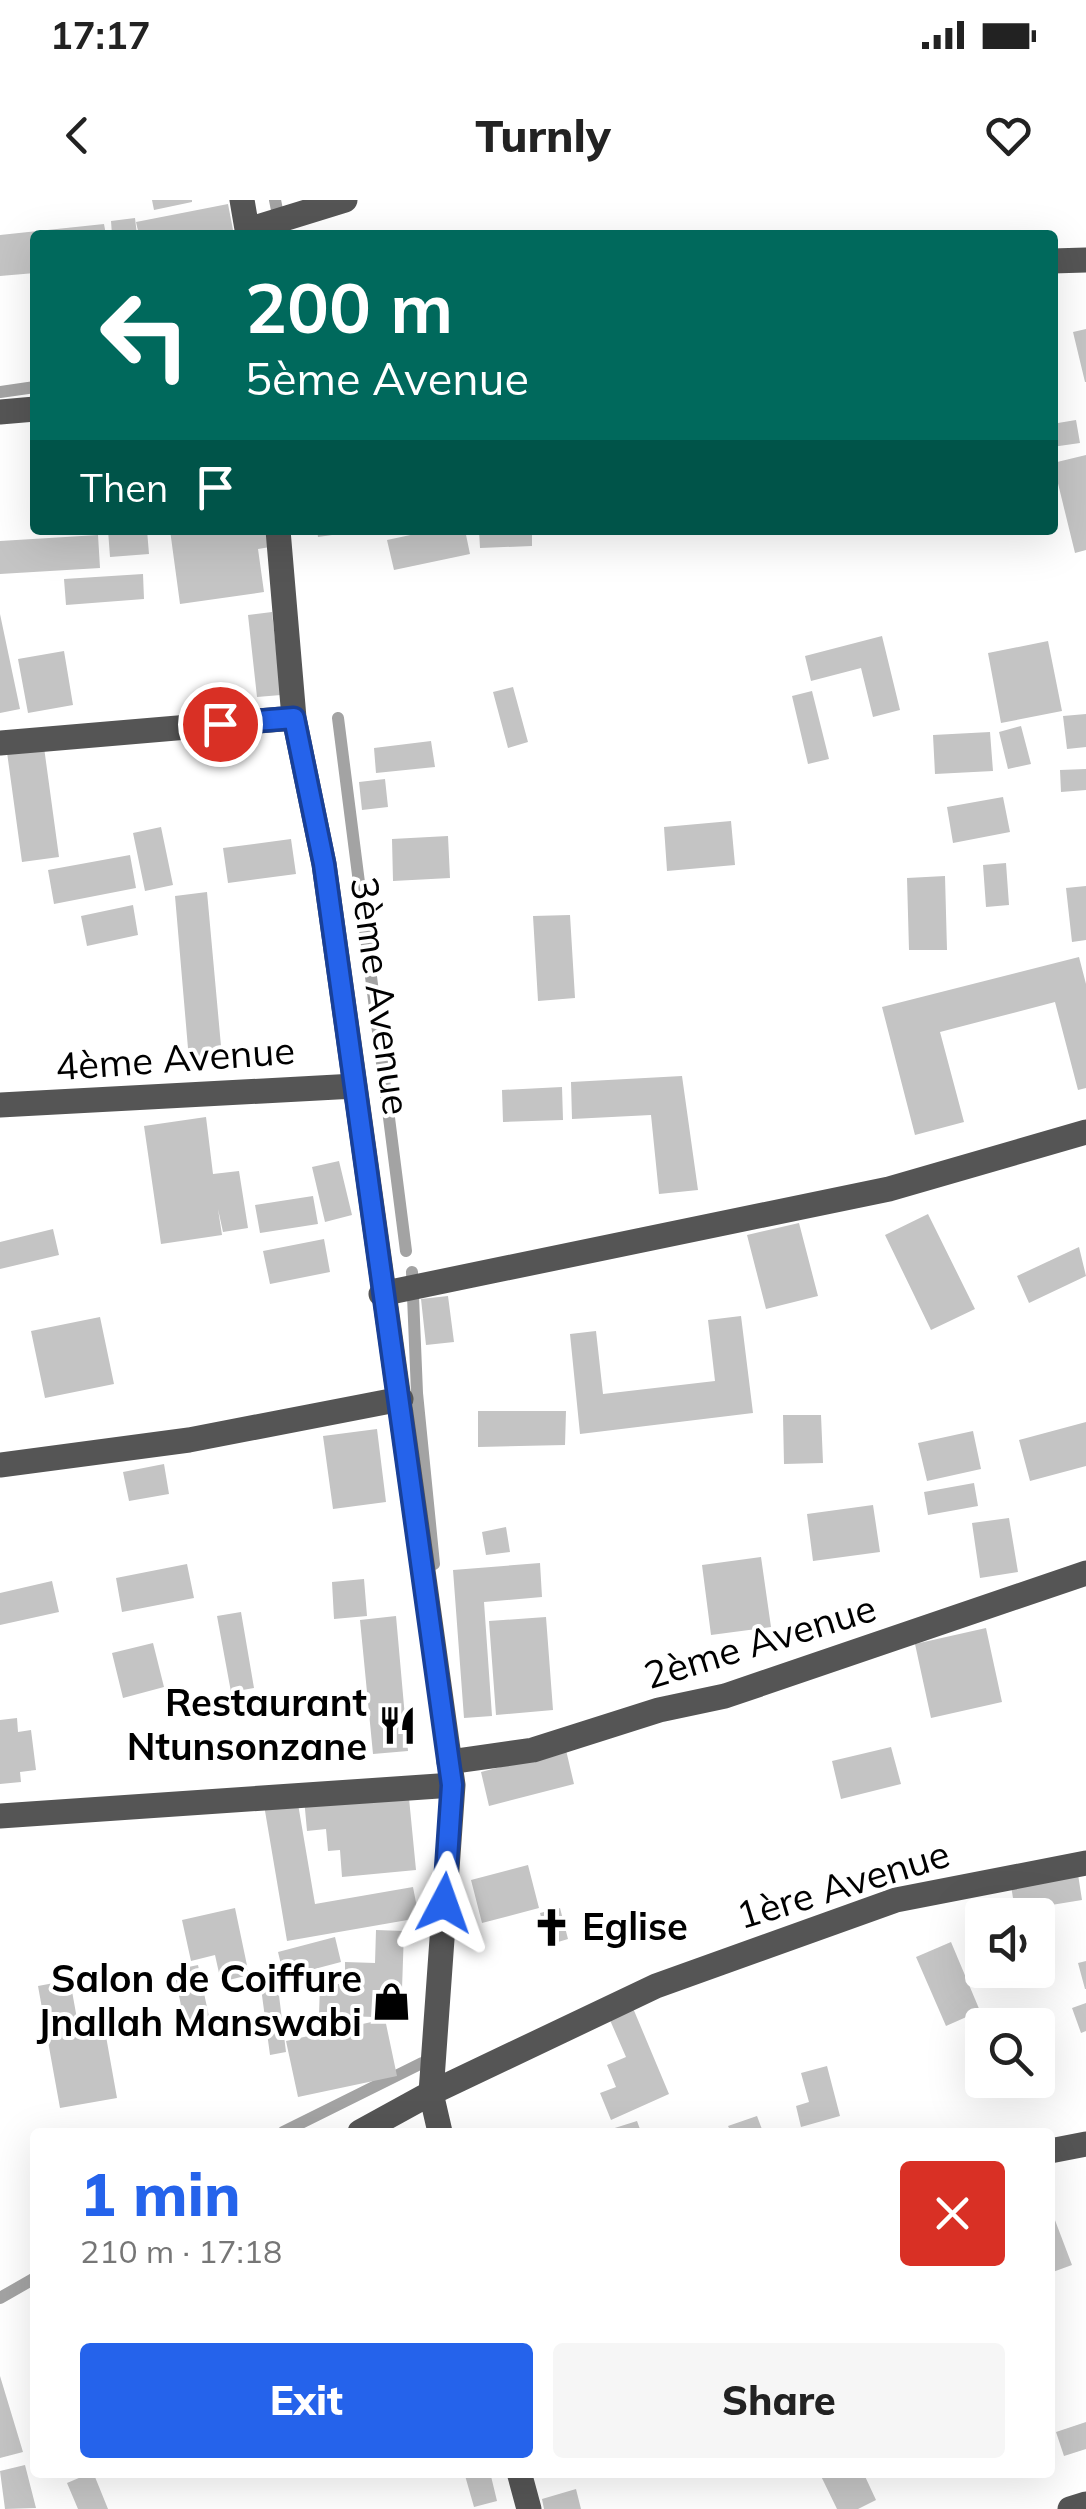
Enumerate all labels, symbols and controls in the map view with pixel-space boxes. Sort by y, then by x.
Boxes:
text: 17:17 [50,11,151,59]
text: Turnly [475,107,611,163]
icon: back [50,108,105,163]
icon: heart [981,108,1036,163]
text: 200 m [245,263,453,351]
icon: left [80,270,210,400]
text: 5ème Avenue [245,350,529,406]
icon: arrive [188,460,243,515]
text: Then [80,464,168,512]
pin [178,682,263,767]
icon: arrive [193,697,248,752]
street label: 3ème Avenue [341,874,421,1118]
street label: 4ème Avenue [54,1026,296,1090]
street label: 2ème Avenue [638,1583,881,1699]
place label: Restaurant Ntunsonzane [127,1678,367,1770]
restaurant icon: Restaurant Ntunsonzane [376,1704,418,1746]
street label: 1ère Avenue [731,1829,955,1939]
position arrow [392,1851,496,1955]
map controls [965,1898,1055,2098]
button: sound [965,1898,1055,1988]
place label: Eglise [582,1902,688,1950]
church icon: Eglise [531,1906,573,1948]
place label: Salon de Coiffure Jnallah Manswabi [37,1954,362,2046]
shop icon: Salon de Coiffure Jnallah Manswabi [371,1980,413,2022]
button: search [965,2008,1055,2098]
text: 1 min [80,2156,241,2231]
button: close [900,2161,1005,2266]
text: 210 m · 17:18 [80,2231,282,2271]
button: Exit [80,2343,533,2458]
button: Share [553,2343,1005,2458]

